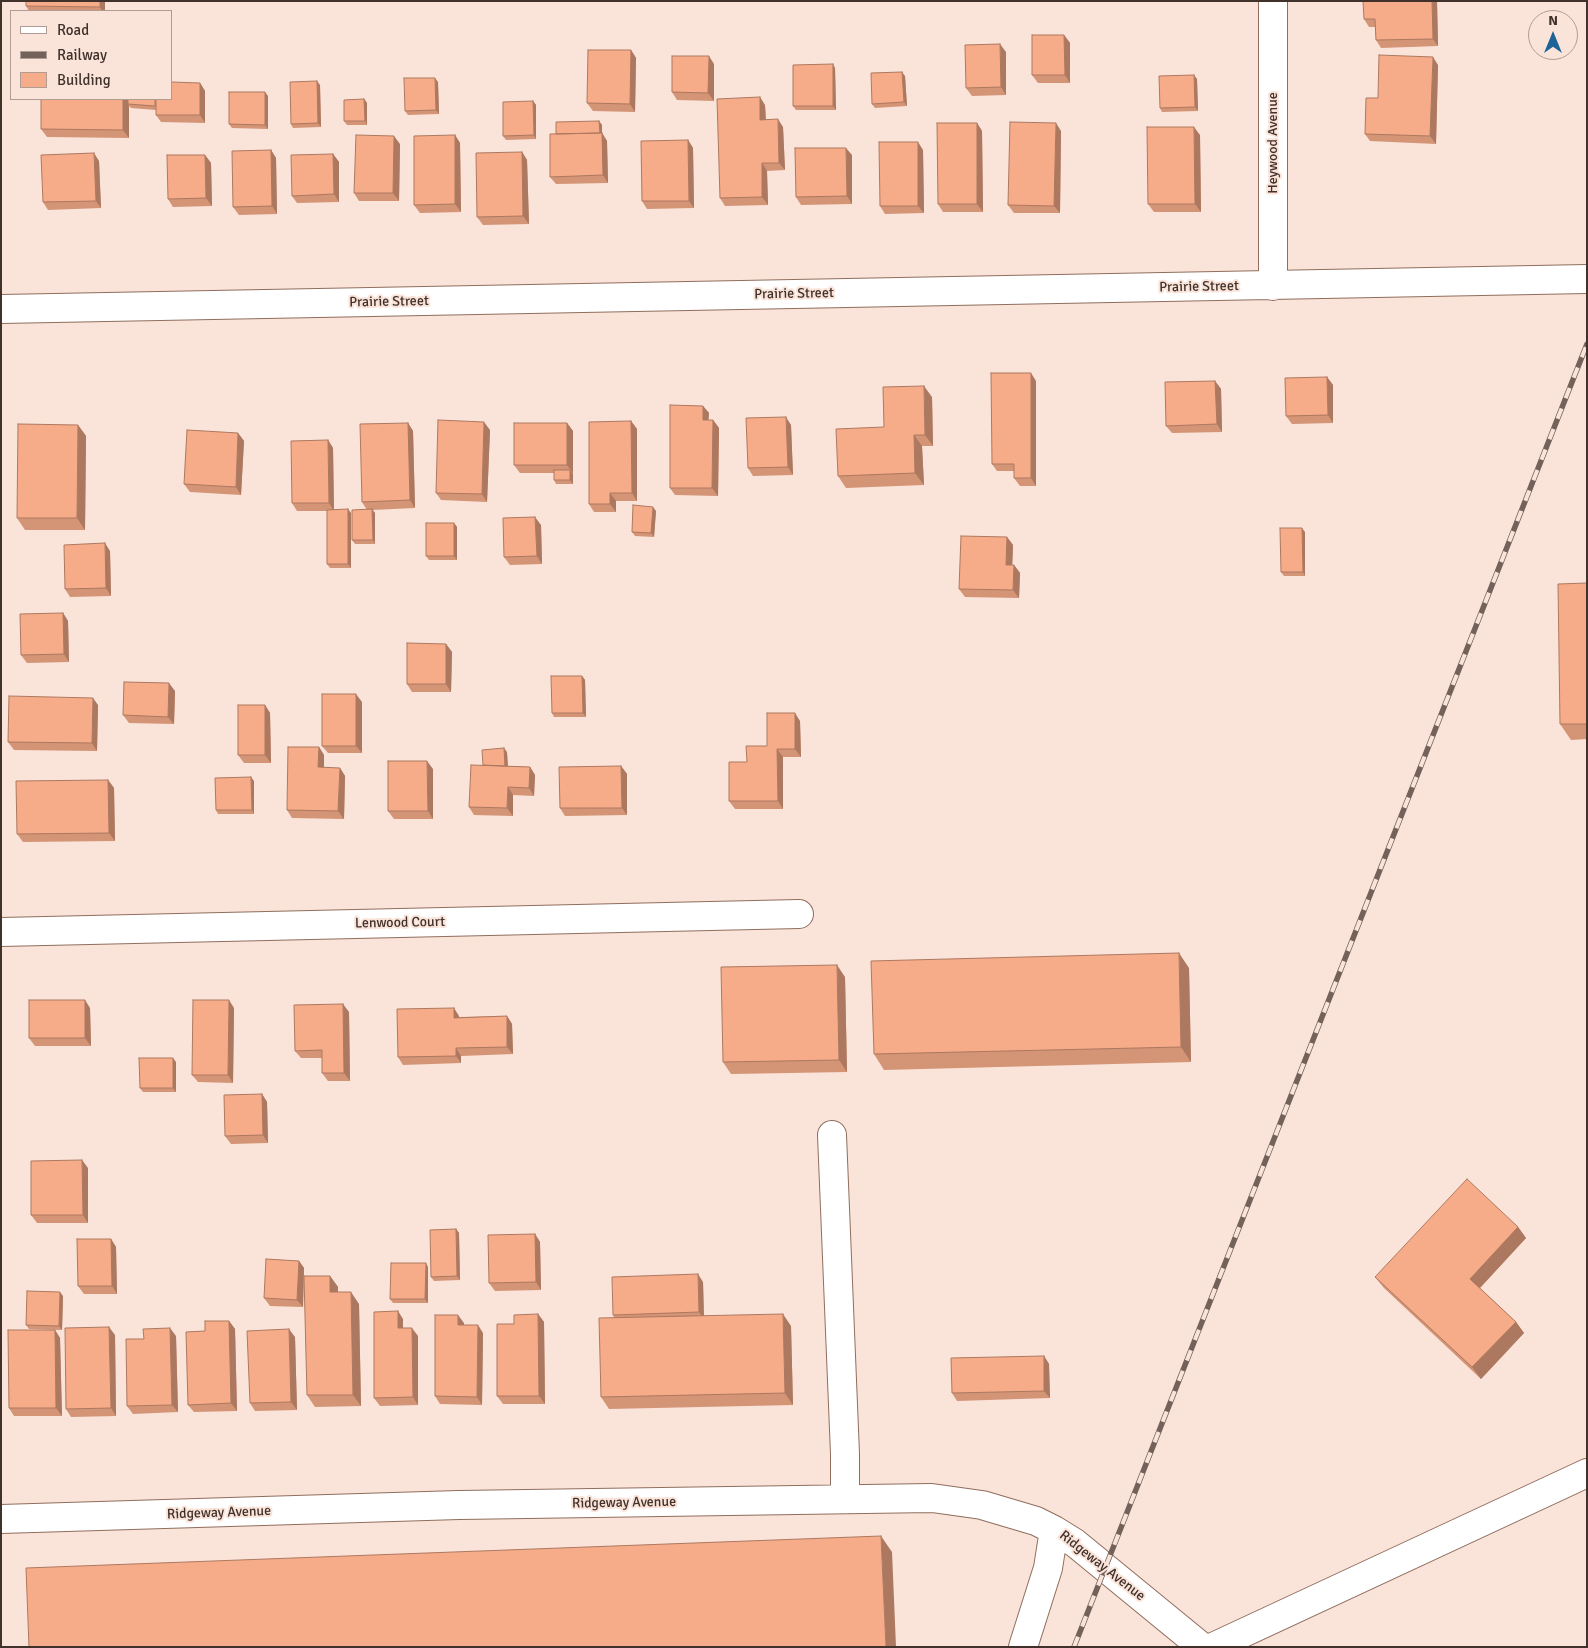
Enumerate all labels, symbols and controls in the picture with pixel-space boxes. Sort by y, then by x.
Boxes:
legend [10,10,172,100]
north arrow [1528,10,1578,60]
text: N [1548,12,1558,29]
text: Road [57,21,89,39]
text: Railway [57,46,107,64]
text: Building [57,71,111,89]
street label: Heywood Avenue [1265,92,1281,194]
street label: Prairie Street [1159,278,1239,296]
street label: Prairie Street [754,285,834,303]
street label: Prairie Street [349,293,429,311]
street label: Lenwood Court [355,914,445,932]
street label: Ridgeway Avenue [572,1494,676,1512]
street label: Ridgeway Avenue [167,1503,271,1523]
street label: Ridgeway Avenue [1056,1527,1148,1605]

